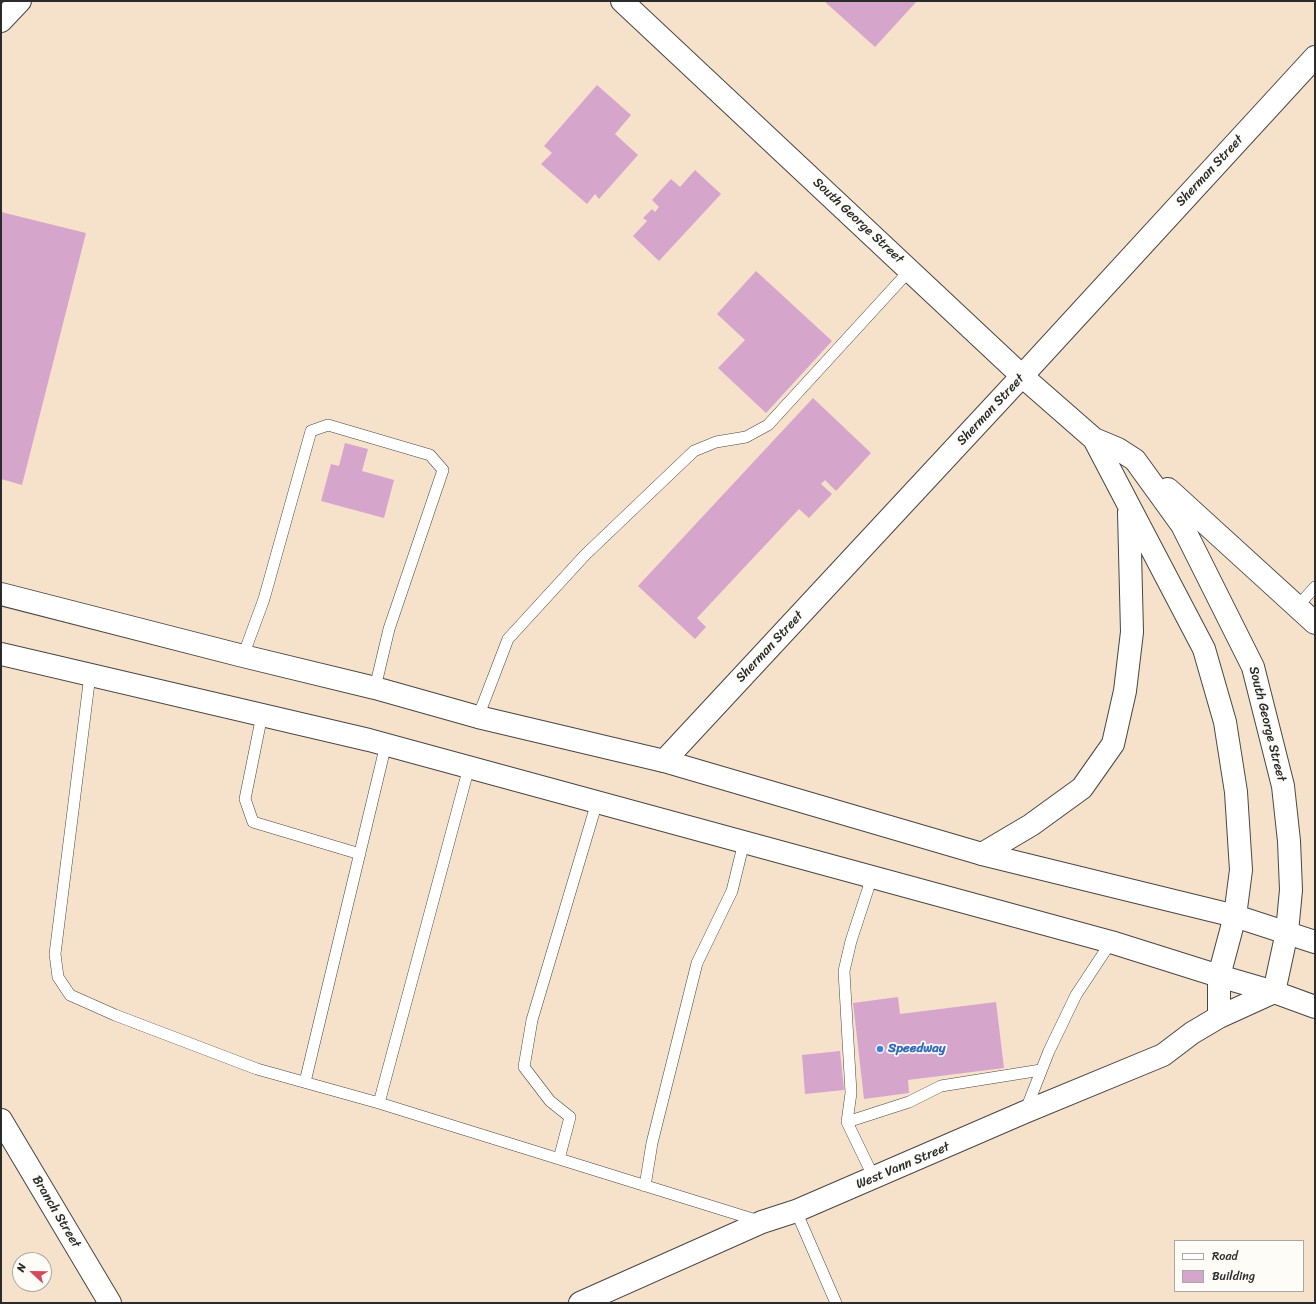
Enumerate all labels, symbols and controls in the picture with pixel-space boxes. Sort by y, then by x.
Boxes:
street label: Sherman Street [1173,132,1247,210]
street label: South George Street [809,175,907,267]
street label: Sherman Street [954,371,1028,449]
street label: Sherman Street [733,608,807,686]
street label: South George Street [1245,665,1289,783]
place label: Speedway [888,1041,945,1057]
marker: Speedway [875,1044,885,1054]
street label: West Vann Street [854,1139,952,1193]
street label: Branch Street [28,1173,84,1251]
legend [1174,1240,1304,1292]
text: Road [1212,1245,1238,1267]
north arrow [12,1252,52,1292]
text: N [11,1261,32,1275]
text: Building [1212,1265,1255,1287]

